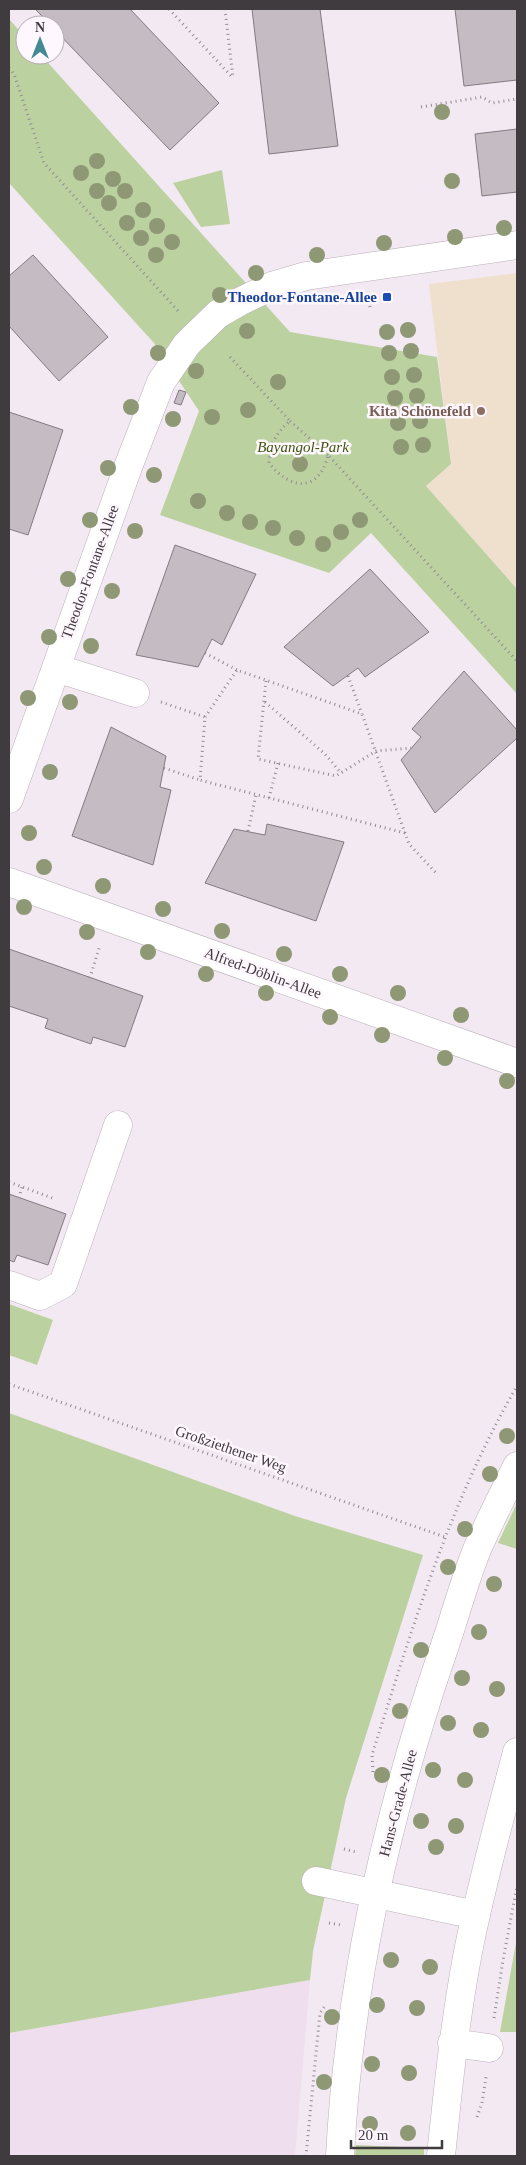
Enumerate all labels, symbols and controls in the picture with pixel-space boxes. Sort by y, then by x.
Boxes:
north arrow [15,15,65,65]
text: N [35,20,45,35]
place label: Theodor-Fontane-Allee [228,289,377,305]
marker: Theodor-Fontane-Allee [381,291,393,303]
place label: Kita Schönefeld [369,403,472,419]
marker: Kita Schönefeld [475,405,487,417]
park label: Bayangol-Park [257,439,349,455]
street label: Theodor-Fontane-Allee [58,503,122,641]
street label: Alfred-Döblin-Allee [202,944,324,1002]
street label: Großziethener Weg [173,1422,289,1476]
street label: Hans-Grade-Allee [376,1748,420,1858]
scale bar [351,2118,442,2150]
text: 20 m [358,2127,389,2143]

